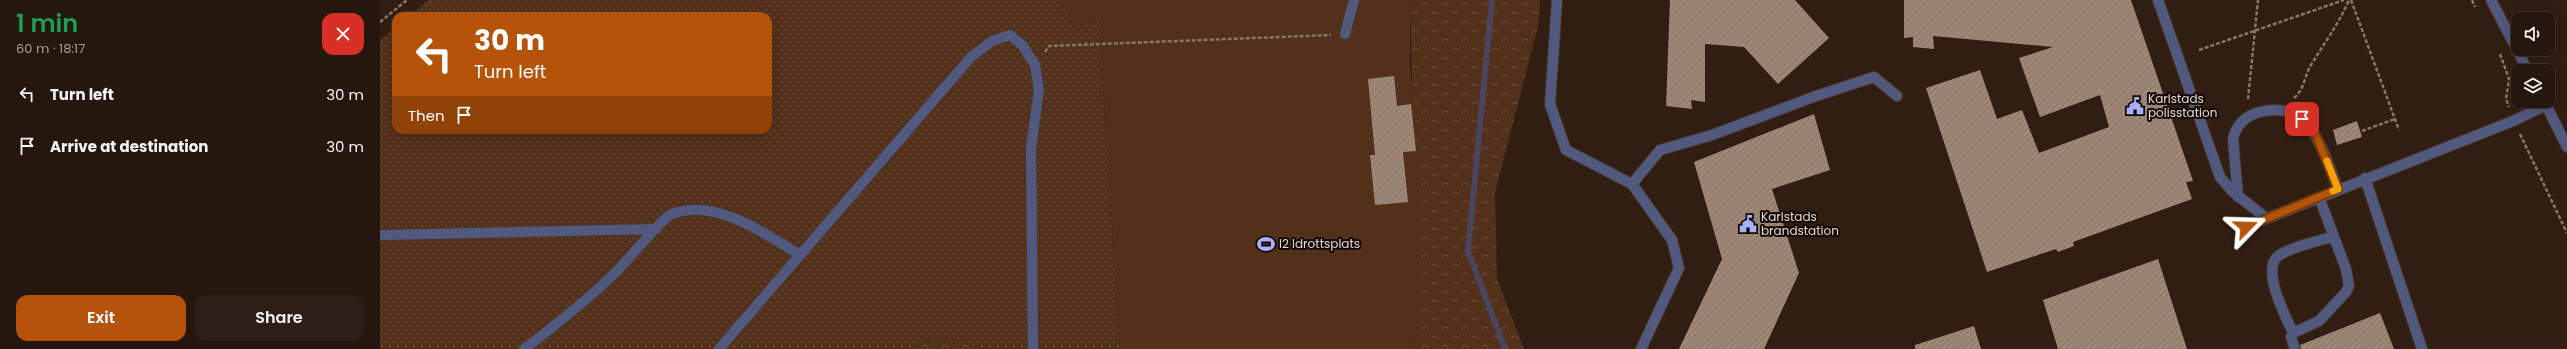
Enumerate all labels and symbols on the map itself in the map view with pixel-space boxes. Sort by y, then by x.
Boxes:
place label: Karlstads polisstation [2148,90,2217,121]
public building icon: Karlstads polisstation [2125,96,2145,116]
pin [2285,102,2319,136]
position arrow [2225,206,2267,248]
place label: Karlstads brandstation [1761,208,1839,239]
public building icon: Karlstads brandstation [1738,214,1758,234]
sports icon: I2 Idrottsplats [1256,234,1276,254]
place label: I2 Idrottsplats [1279,235,1360,252]

